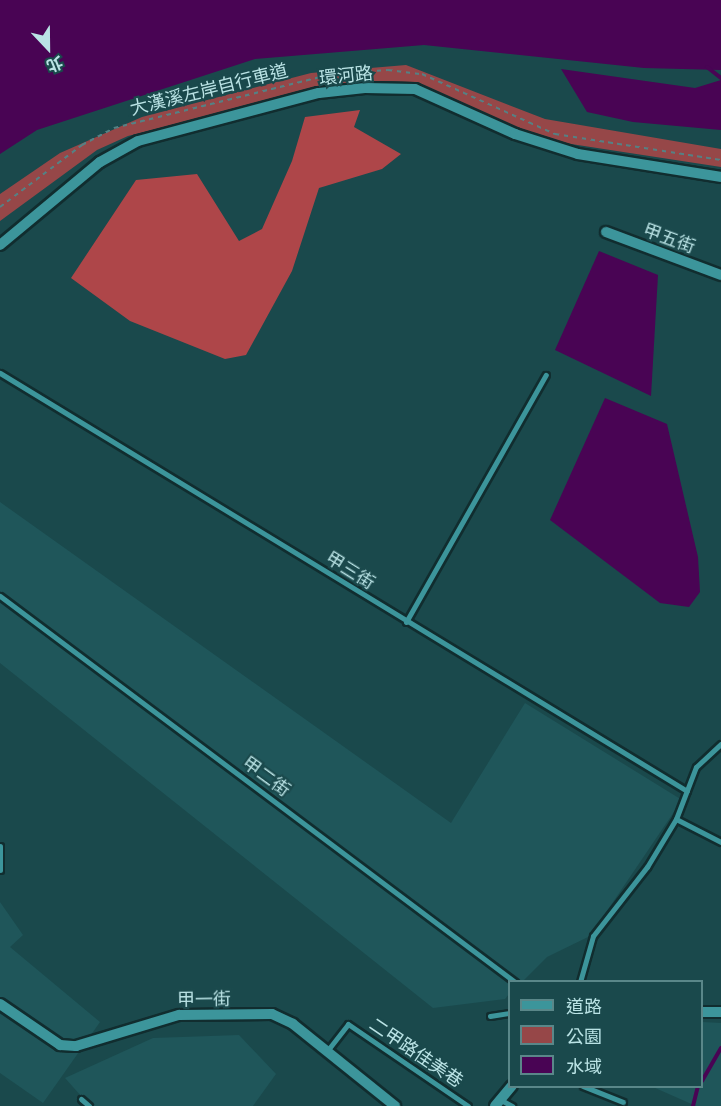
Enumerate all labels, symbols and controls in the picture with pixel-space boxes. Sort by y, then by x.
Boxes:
north arrow [18,18,78,78]
text: 北 [44,52,66,77]
street label: 大漢溪左岸自行車道 [128,60,290,120]
street label: 環河路 [318,62,374,90]
street label: 甲五街 [640,220,698,258]
street label: 甲三街 [321,548,379,594]
street label: 甲二街 [238,752,294,802]
legend [508,980,703,1088]
street label: 甲一街 [177,989,231,1011]
text: 道路 [566,995,602,1018]
street label: 二甲路佳美巷 [365,1014,467,1092]
text: 公園 [566,1025,602,1048]
text: 水域 [566,1055,602,1078]

